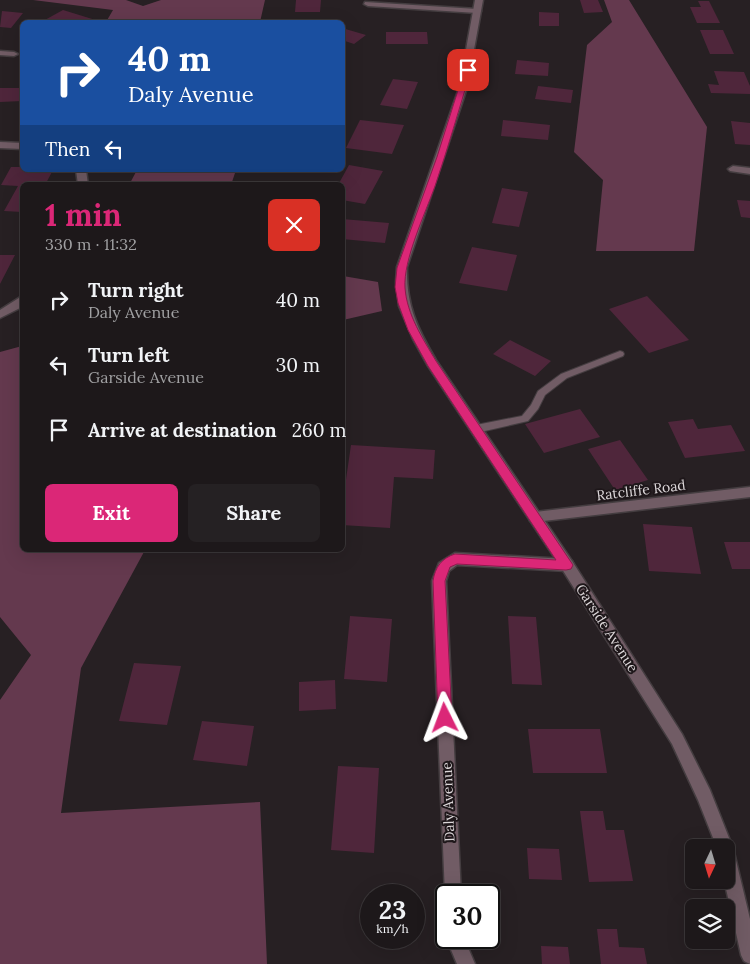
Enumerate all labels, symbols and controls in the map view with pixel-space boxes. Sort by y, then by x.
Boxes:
text: 40 m [128,36,211,81]
icon: right [45,40,110,105]
pin [447,49,489,91]
icon: arrive [454,56,482,84]
text: Daly Avenue [128,80,254,108]
icon: left [100,135,128,163]
text: Then [45,137,90,161]
text: 1 min [45,196,122,234]
button: close [268,199,320,251]
text: 330 m · 11:32 [45,234,137,254]
text: Turn right [88,278,184,302]
icon: right [45,286,73,314]
text: 40 m [276,288,320,312]
text: Daly Avenue [88,302,179,322]
text: Turn left [88,343,169,367]
icon: left [45,351,73,379]
text: 30 m [276,353,320,377]
text: Garside Avenue [88,367,204,387]
icon: arrive [45,416,73,444]
text: Arrive at destination [88,418,277,442]
text: 260 m [292,418,347,442]
street label: Ratcliffe Road [595,476,687,504]
button: Exit [45,484,178,542]
button: Share [188,484,320,542]
street label: Garside Avenue [572,581,642,676]
position arrow [418,691,470,743]
street label: Daly Avenue [438,761,458,842]
north arrow [685,839,735,889]
map controls [685,839,735,949]
speed limit sign: 30 [435,884,500,949]
text: 23 [379,894,406,926]
button: layers [685,899,735,949]
text: km/h [376,921,409,936]

